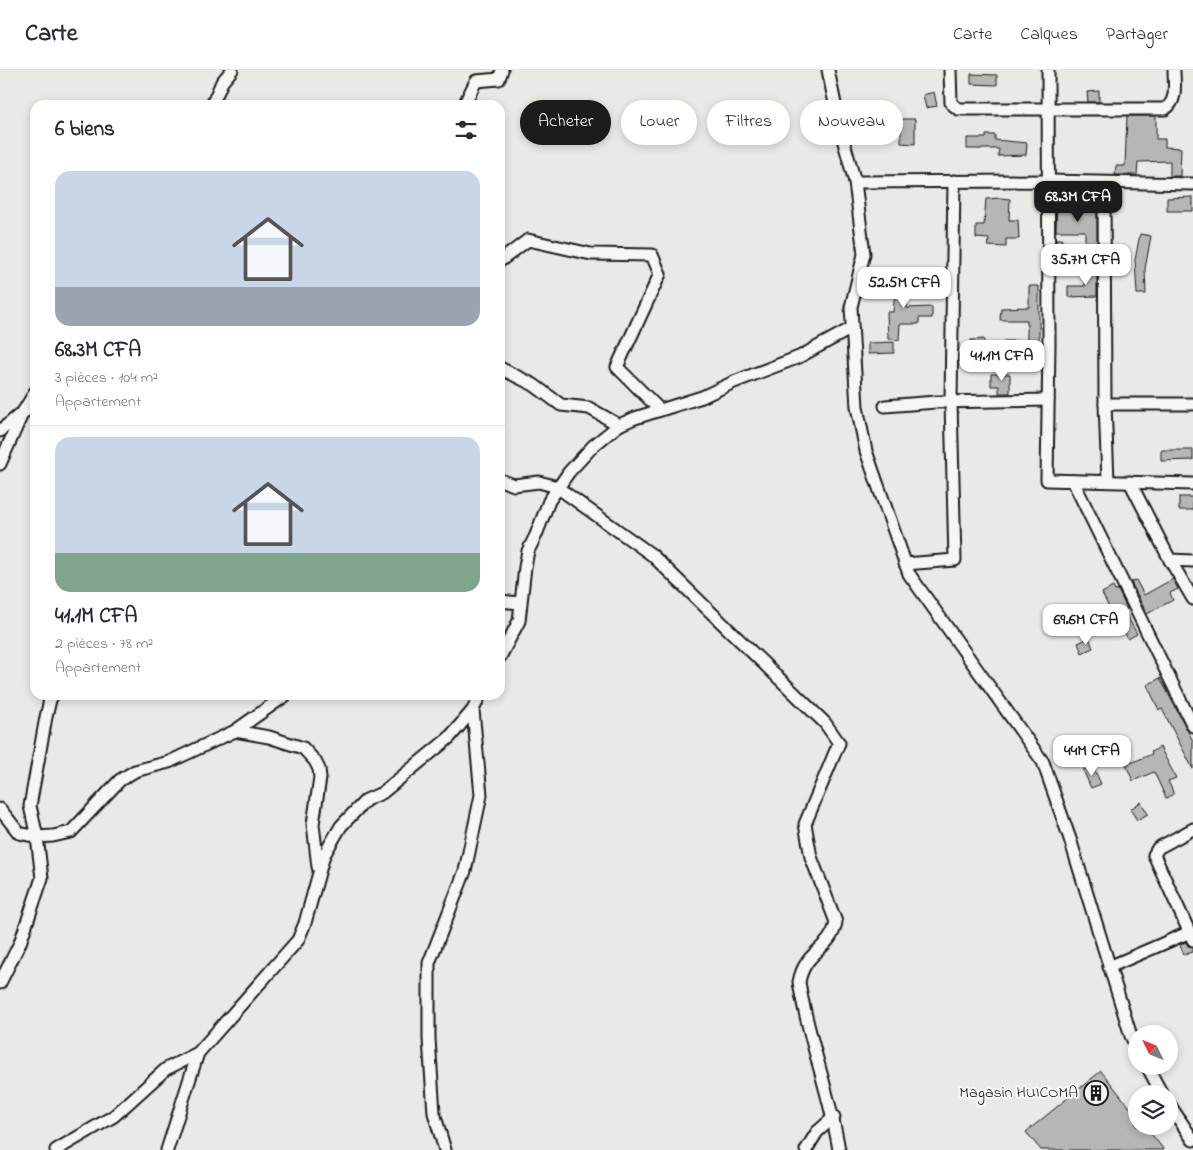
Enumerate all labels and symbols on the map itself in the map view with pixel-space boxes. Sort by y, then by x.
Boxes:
pin: 68.3M CFA [1021,180,1135,223]
pin: 35.7M CFA [1029,244,1143,286]
pin: 52.5M CFA [847,266,961,309]
pin: 41.1M CFA [945,340,1059,382]
pin: 69.6M CFA [1029,604,1143,646]
pin: 44M CFA [1046,734,1138,777]
north arrow [1128,1025,1178,1075]
building icon: Magasin HUICOMA [1083,1080,1109,1106]
place label: Magasin HUICOMA [959,1081,1078,1105]

